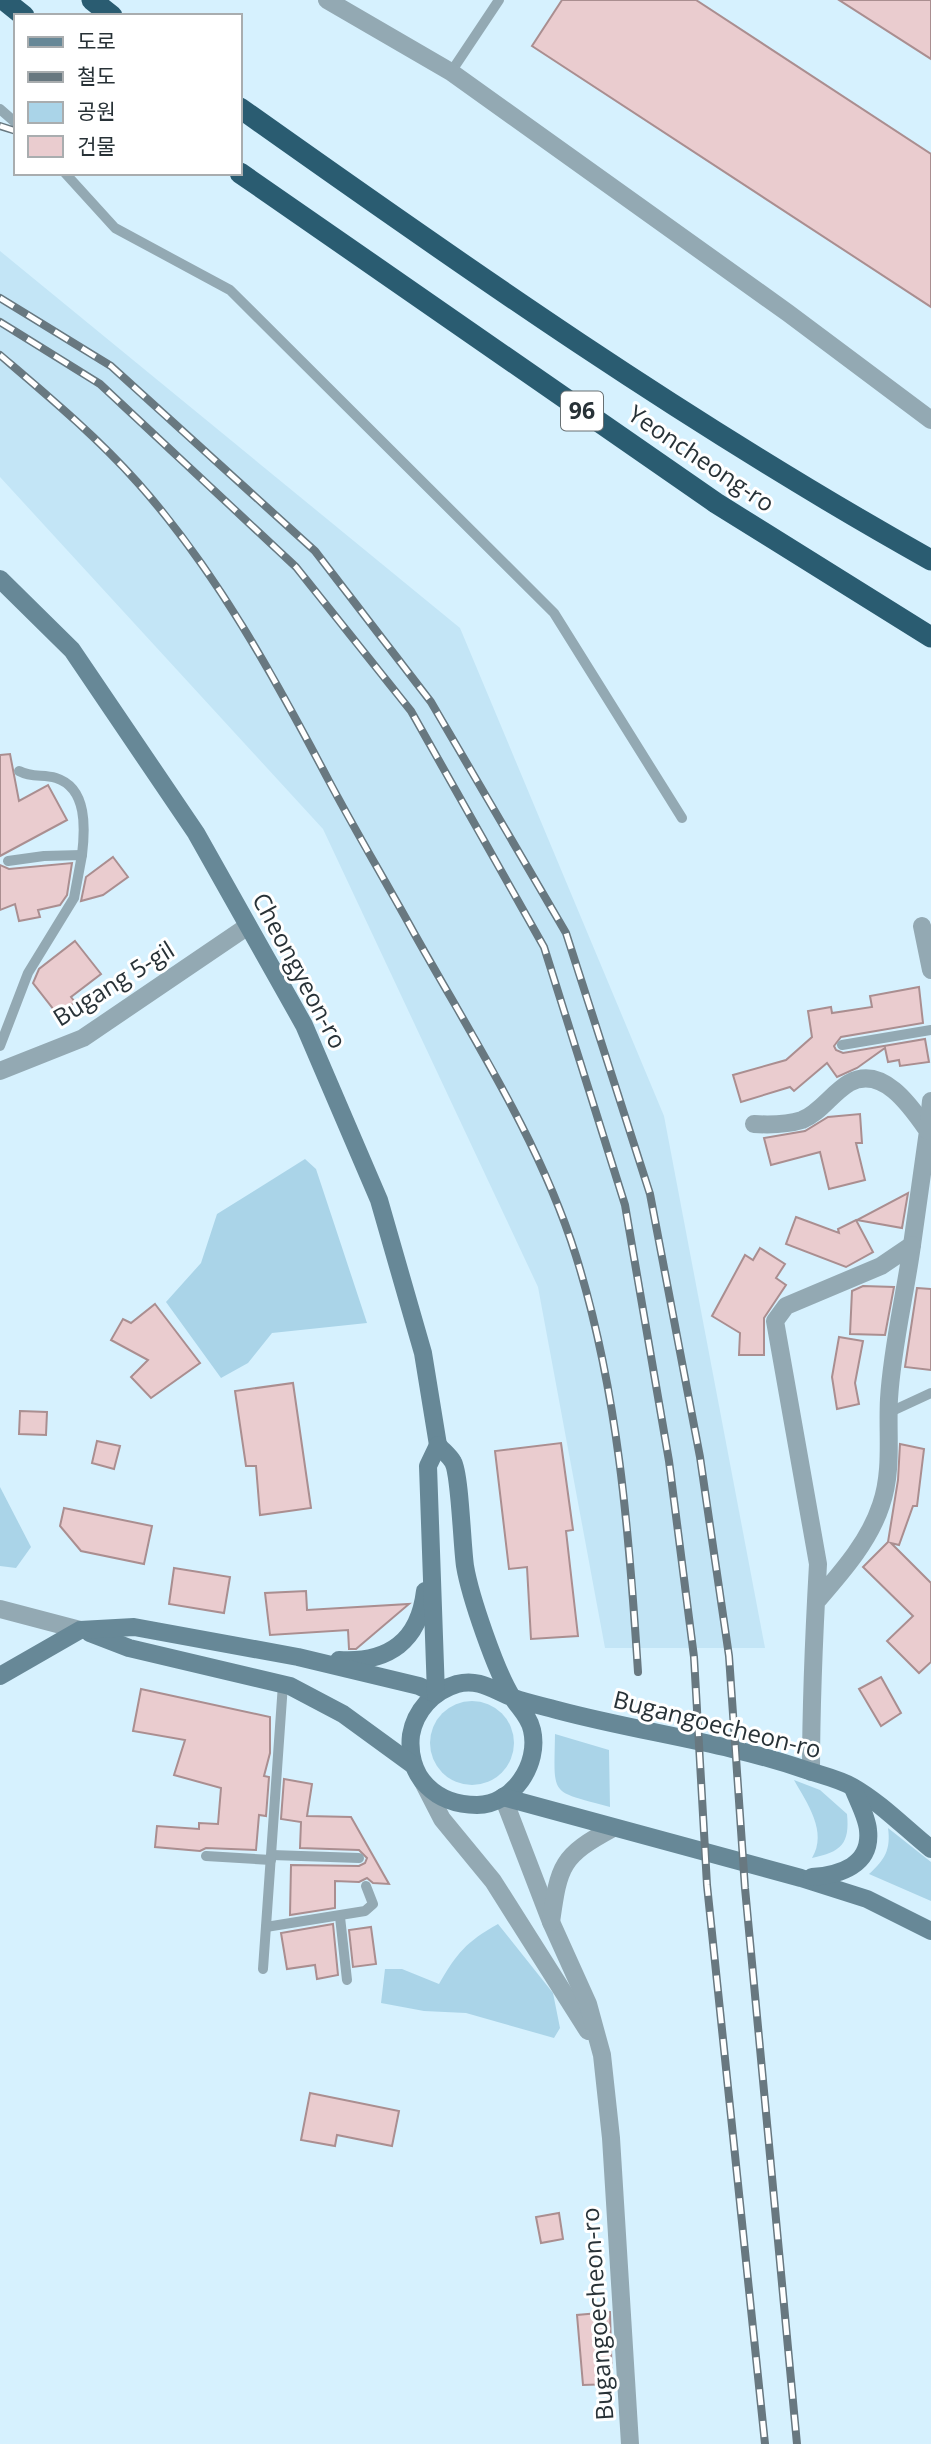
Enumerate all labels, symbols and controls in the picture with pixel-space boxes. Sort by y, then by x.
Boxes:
legend [14,14,242,175]
text: 도로 [77,27,116,55]
text: 철도 [77,62,116,90]
text: 공원 [77,97,116,125]
text: 건물 [77,132,116,160]
road number: 96 [561,392,603,430]
street label: Yeoncheong-ro [622,397,781,519]
street label: Cheongyeon-ro [245,887,355,1054]
street label: Bugang 5-gil [46,932,180,1033]
street label: Bugangoecheon-ro [610,1682,825,1765]
street label: Bugangoecheon-ro [573,2207,620,2422]

